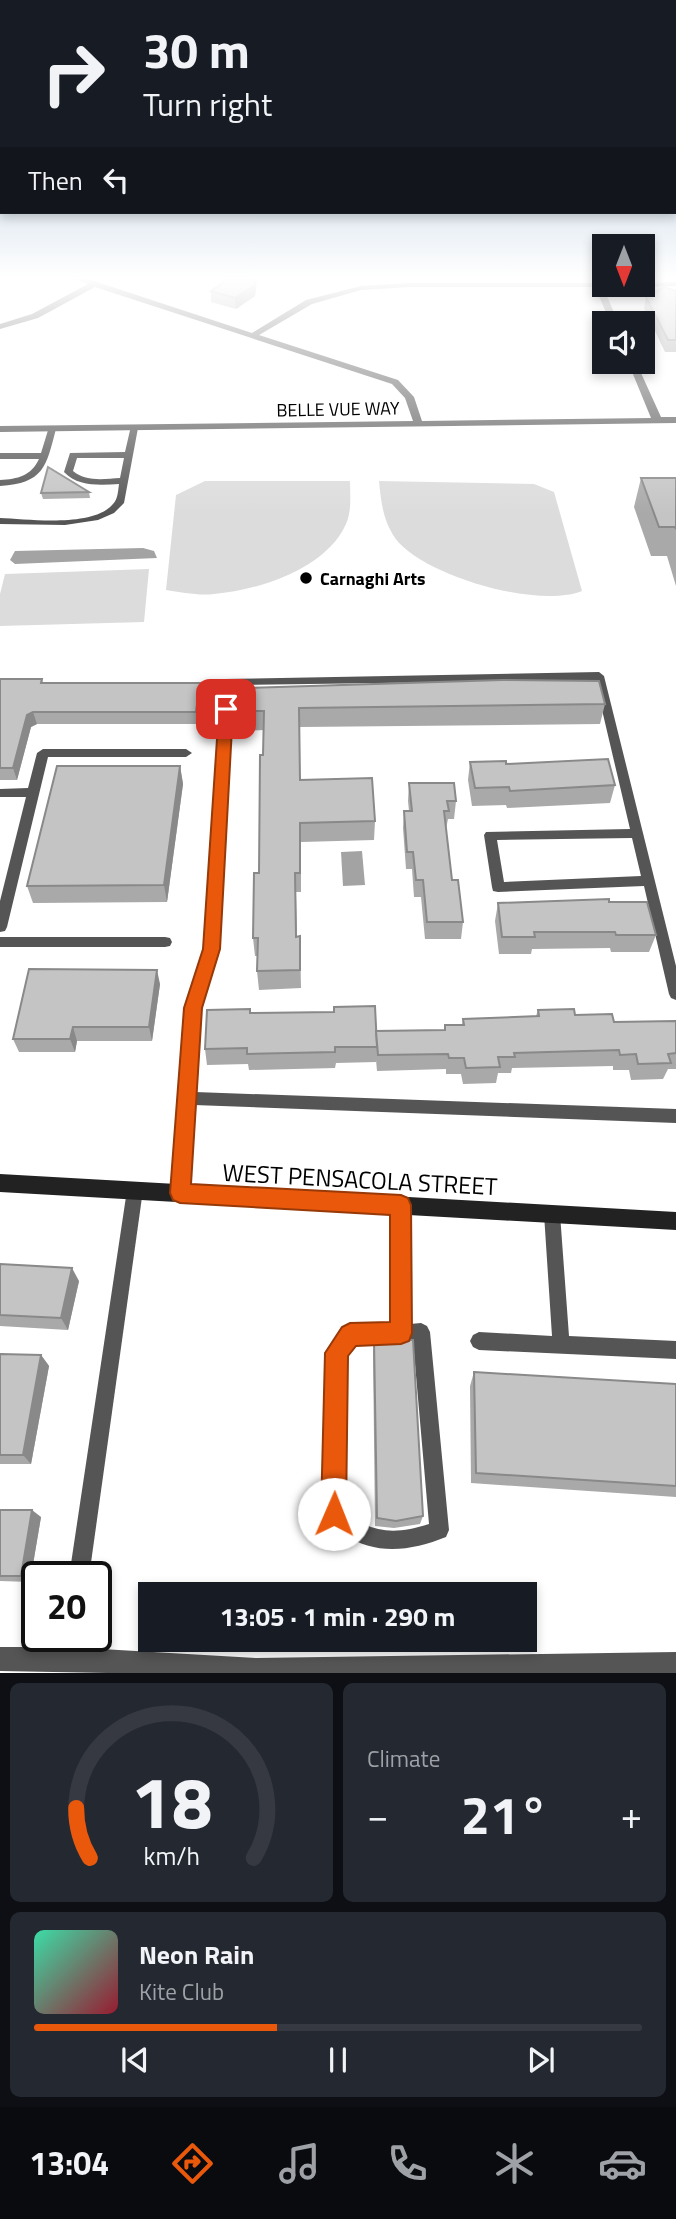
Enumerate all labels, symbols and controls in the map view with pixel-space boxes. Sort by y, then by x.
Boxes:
text: 30 m [143,12,250,87]
icon: right [28,28,119,119]
text: Turn right [143,80,272,128]
text: Then [28,161,83,200]
icon: left [97,161,135,199]
north arrow [592,234,654,298]
map controls [592,234,655,374]
button: sound [592,311,655,374]
street label: BELLE VUE WAY [276,394,400,424]
place label: Carnaghi Arts [320,565,426,592]
marker: Carnaghi Arts [298,570,314,586]
pin [196,679,256,739]
icon: arrive [207,690,245,728]
street label: WEST PENSACOLA STREET [222,1154,499,1204]
position arrow [297,1477,371,1551]
speed limit sign: 20 [21,1561,112,1652]
text: 13:05 · 1 min · 290 m [220,1597,455,1636]
text: Climate [367,1741,440,1776]
text: 18 [131,1747,212,1857]
text: 21° [461,1775,548,1854]
text: − [367,1786,388,1844]
text: + [621,1786,642,1844]
text: km/h [143,1837,200,1875]
text: Neon Rain [139,1935,254,1974]
text: Kite Club [139,1974,224,2009]
icon: previous [116,2041,154,2079]
icon: pause [319,2041,357,2079]
icon: next [522,2041,560,2079]
text: 13:04 [29,2139,109,2187]
icon: directions [168,2139,217,2188]
icon: music [275,2139,324,2188]
icon: phone [383,2139,432,2188]
icon: climate [490,2139,539,2188]
icon: car [598,2139,647,2188]

